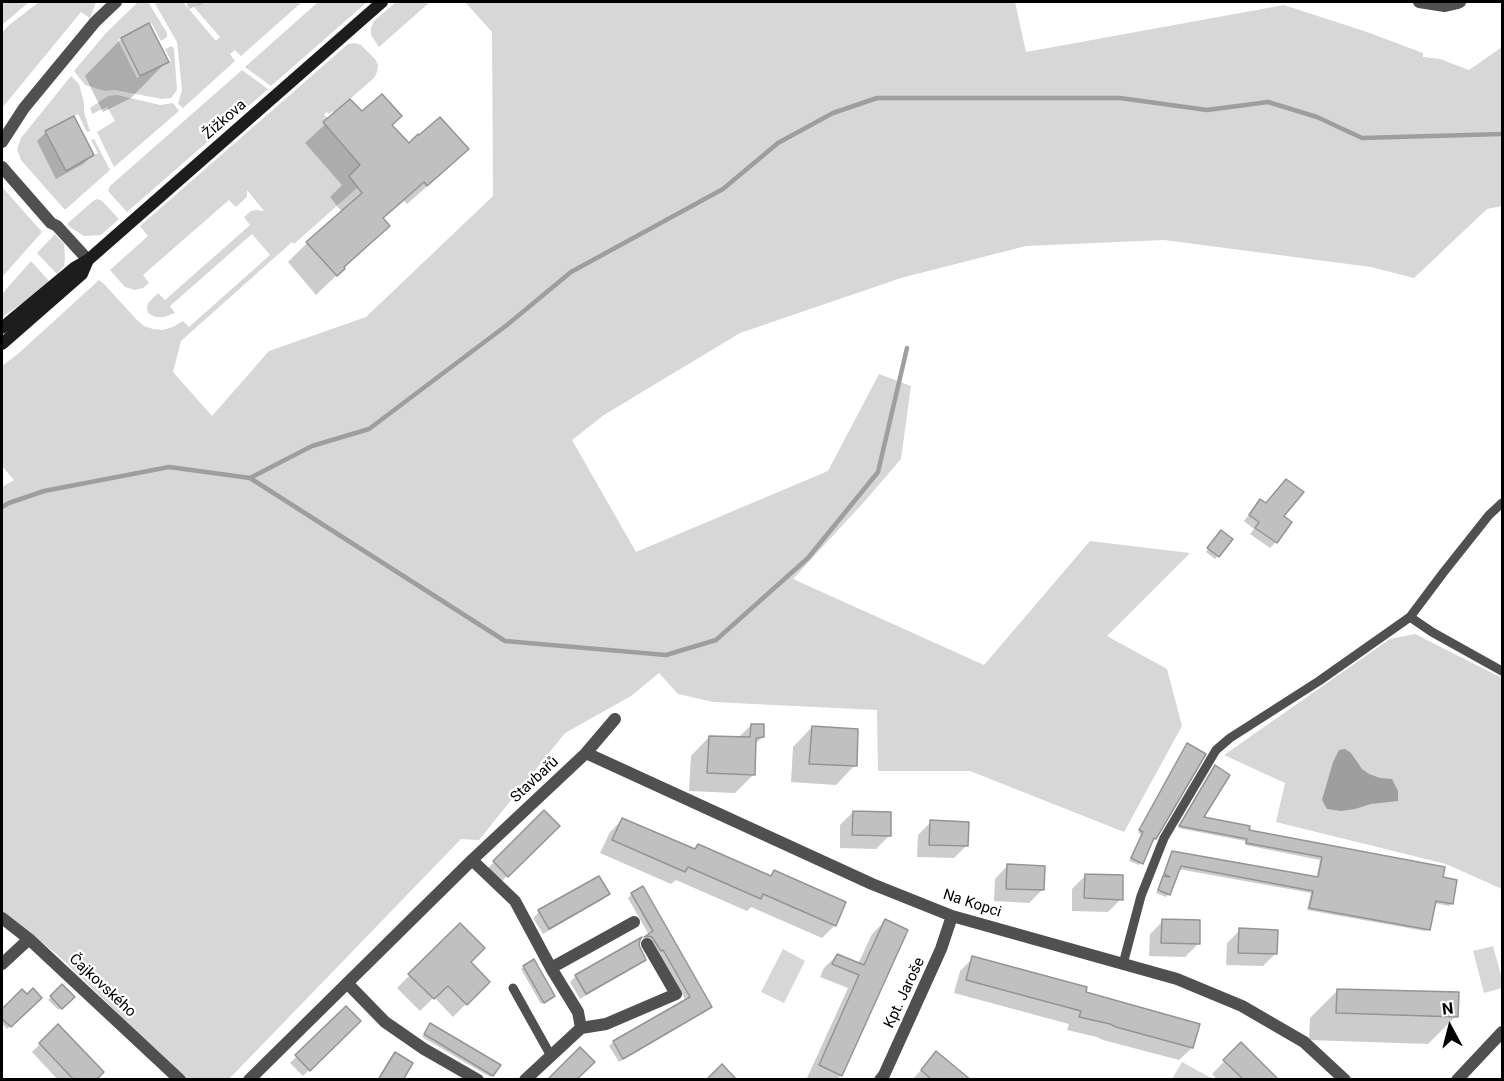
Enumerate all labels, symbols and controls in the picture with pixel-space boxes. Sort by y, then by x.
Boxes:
street label: Žižkova [200,96,250,144]
street label: Stavbařů [507,753,563,807]
street label: Na Kopci [941,886,1003,922]
street label: Čajkovského [65,951,139,1021]
street label: Kpt. Jaroše [881,955,929,1031]
north arrow [1420,997,1480,1057]
text: N [1441,999,1455,1019]

